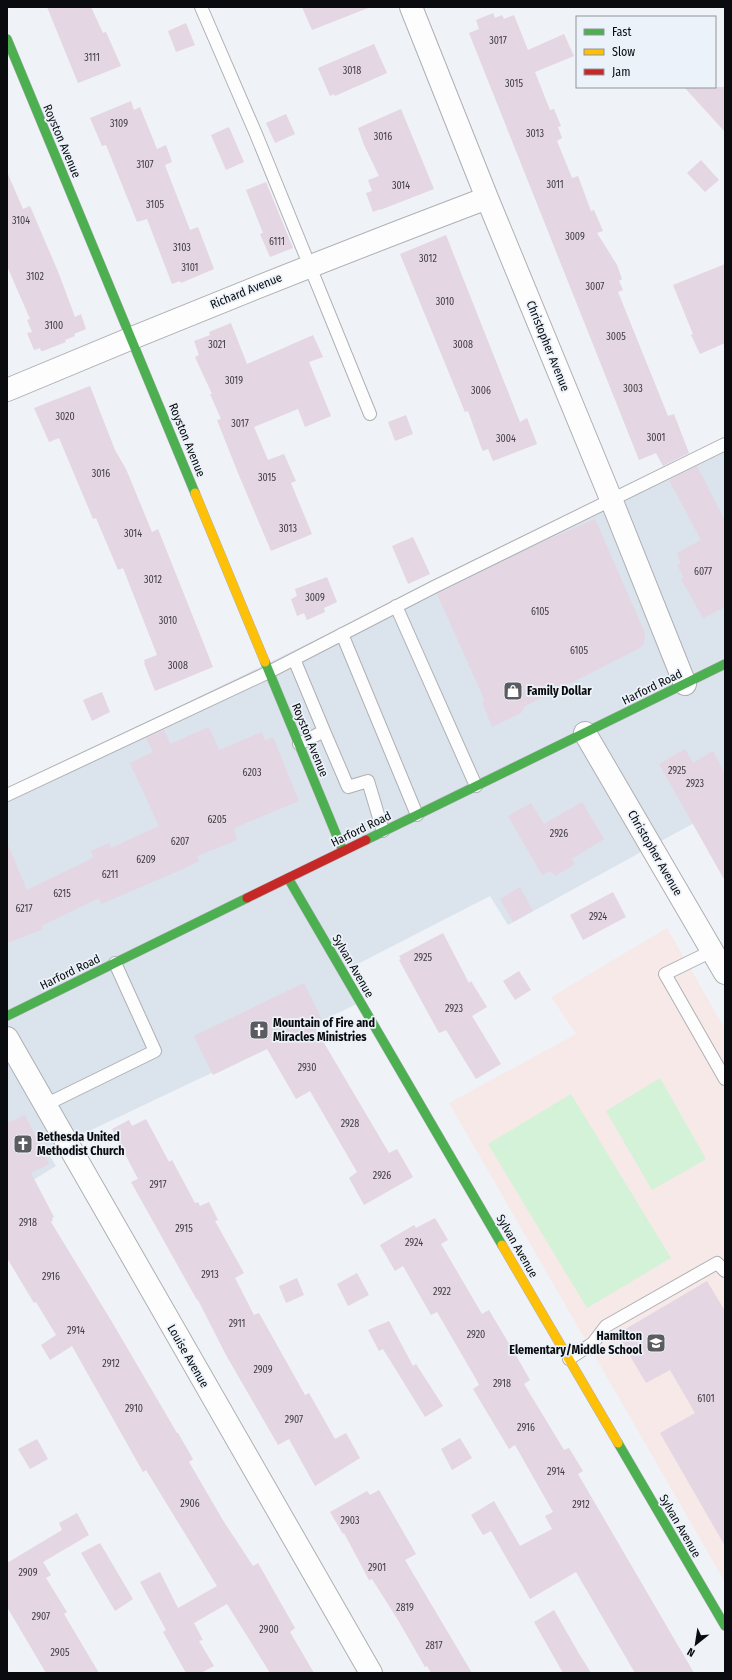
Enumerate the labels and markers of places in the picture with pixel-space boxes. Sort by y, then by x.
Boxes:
shop icon: Family Dollar [502,680,524,702]
place label: Family Dollar [527,684,592,698]
place label: Mountain of Fire and Miracles Ministries [273,1016,375,1044]
church icon: Mountain of Fire and Miracles Ministries [248,1019,270,1041]
place label: Bethesda United Methodist Church [37,1130,125,1158]
church icon: Bethesda United Methodist Church [12,1133,34,1155]
place label: Hamilton Elementary/Middle School [509,1329,643,1357]
school or university icon: Hamilton Elementary/Middle School [645,1332,667,1354]

